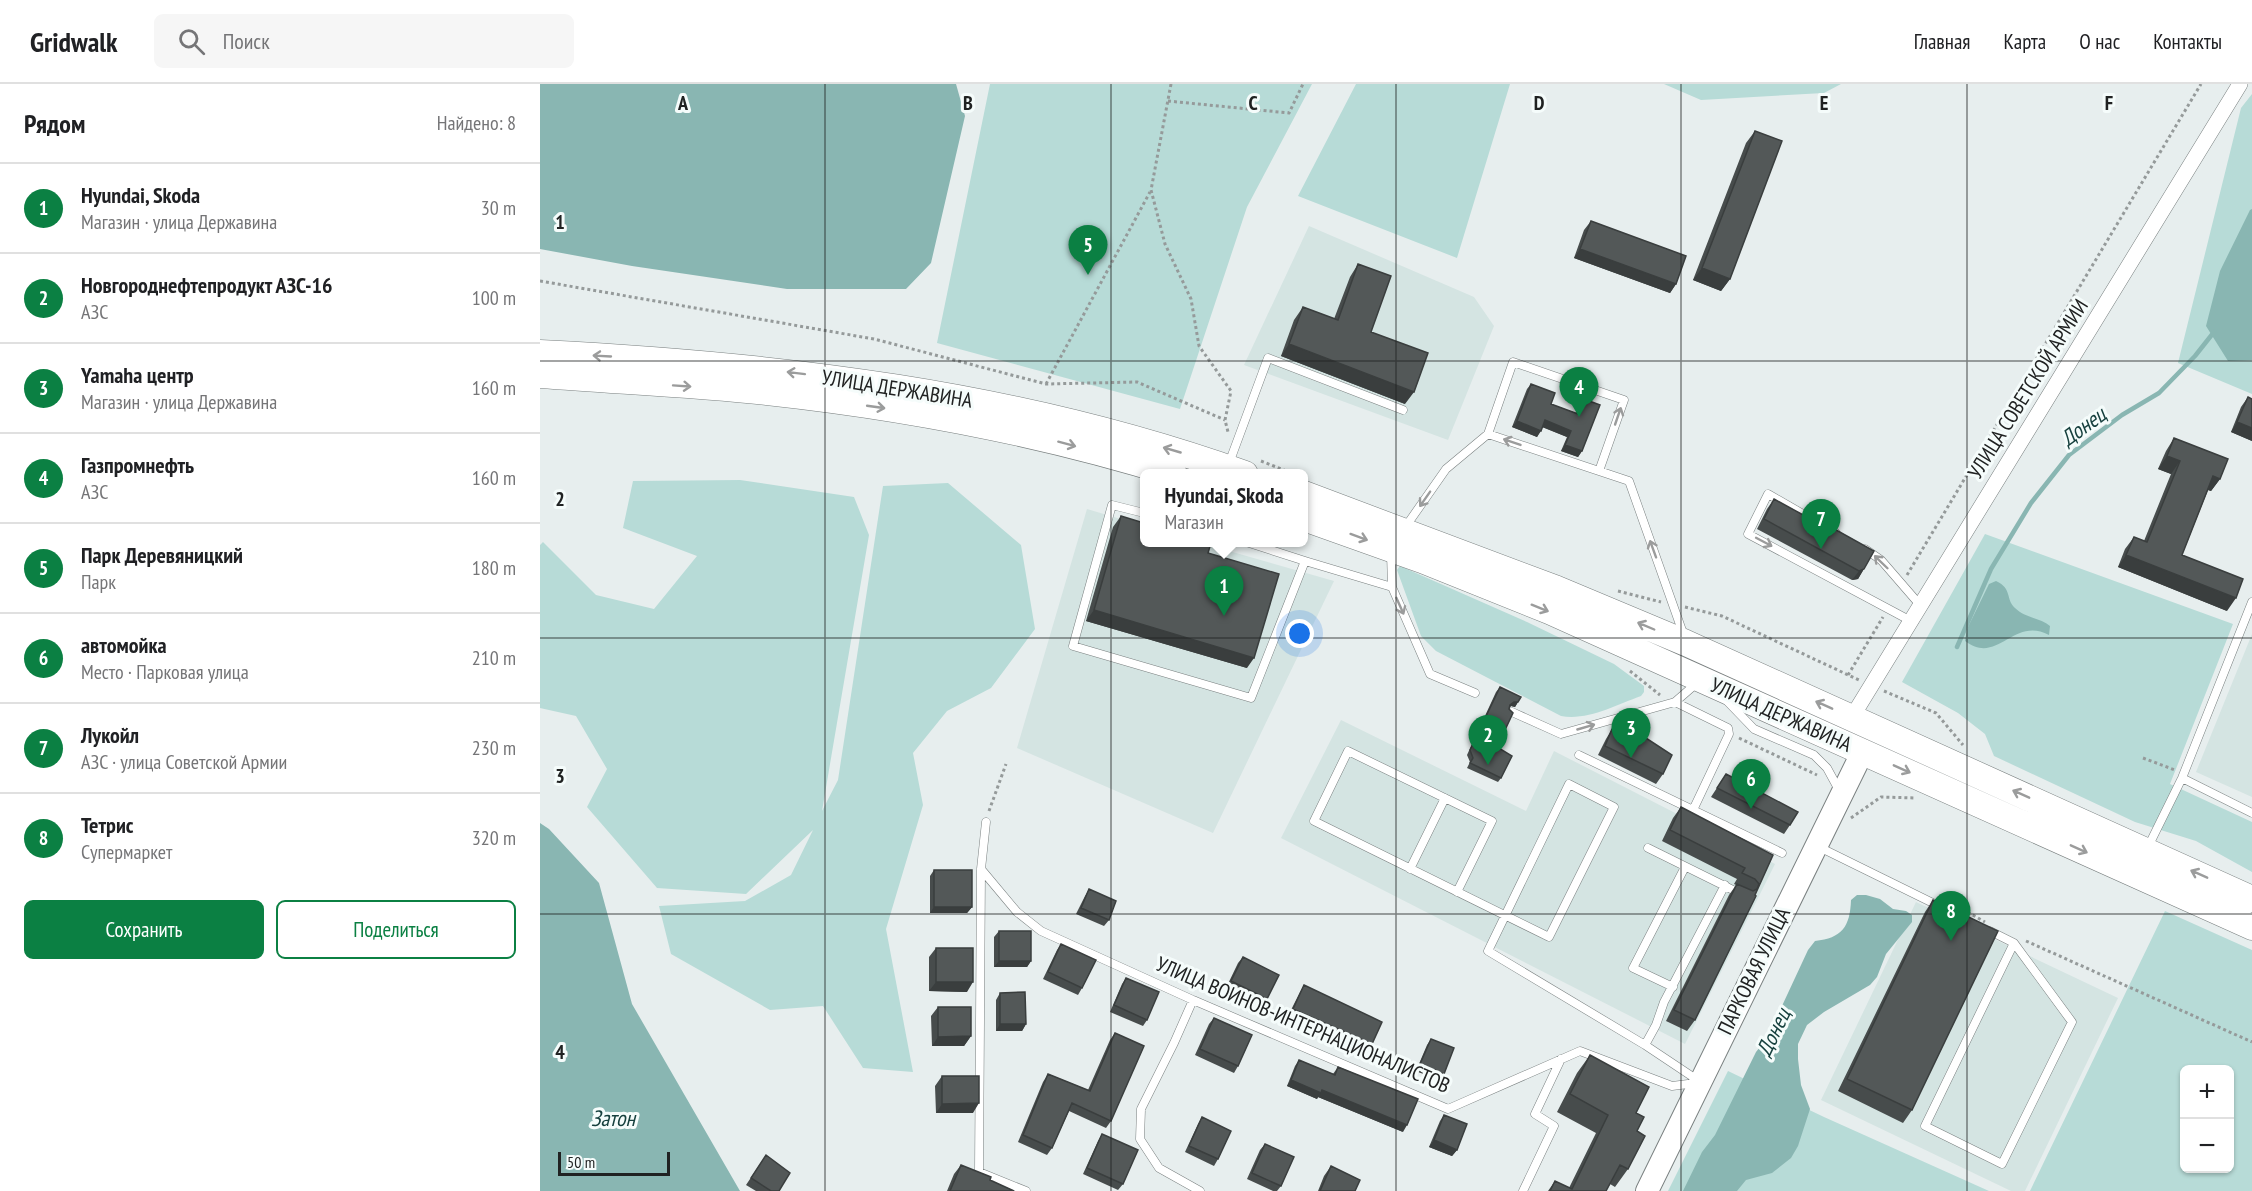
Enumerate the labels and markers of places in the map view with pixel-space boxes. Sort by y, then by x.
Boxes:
pin: 5 [1068,226,1108,275]
pin: 4 [1560,368,1598,417]
pin: 7 [1802,500,1840,549]
pin: 1 [1204,566,1244,616]
pin: 3 [1612,708,1650,758]
pin: 2 [1468,716,1508,765]
pin: 6 [1732,760,1770,809]
pin: 8 [1932,892,1970,941]

